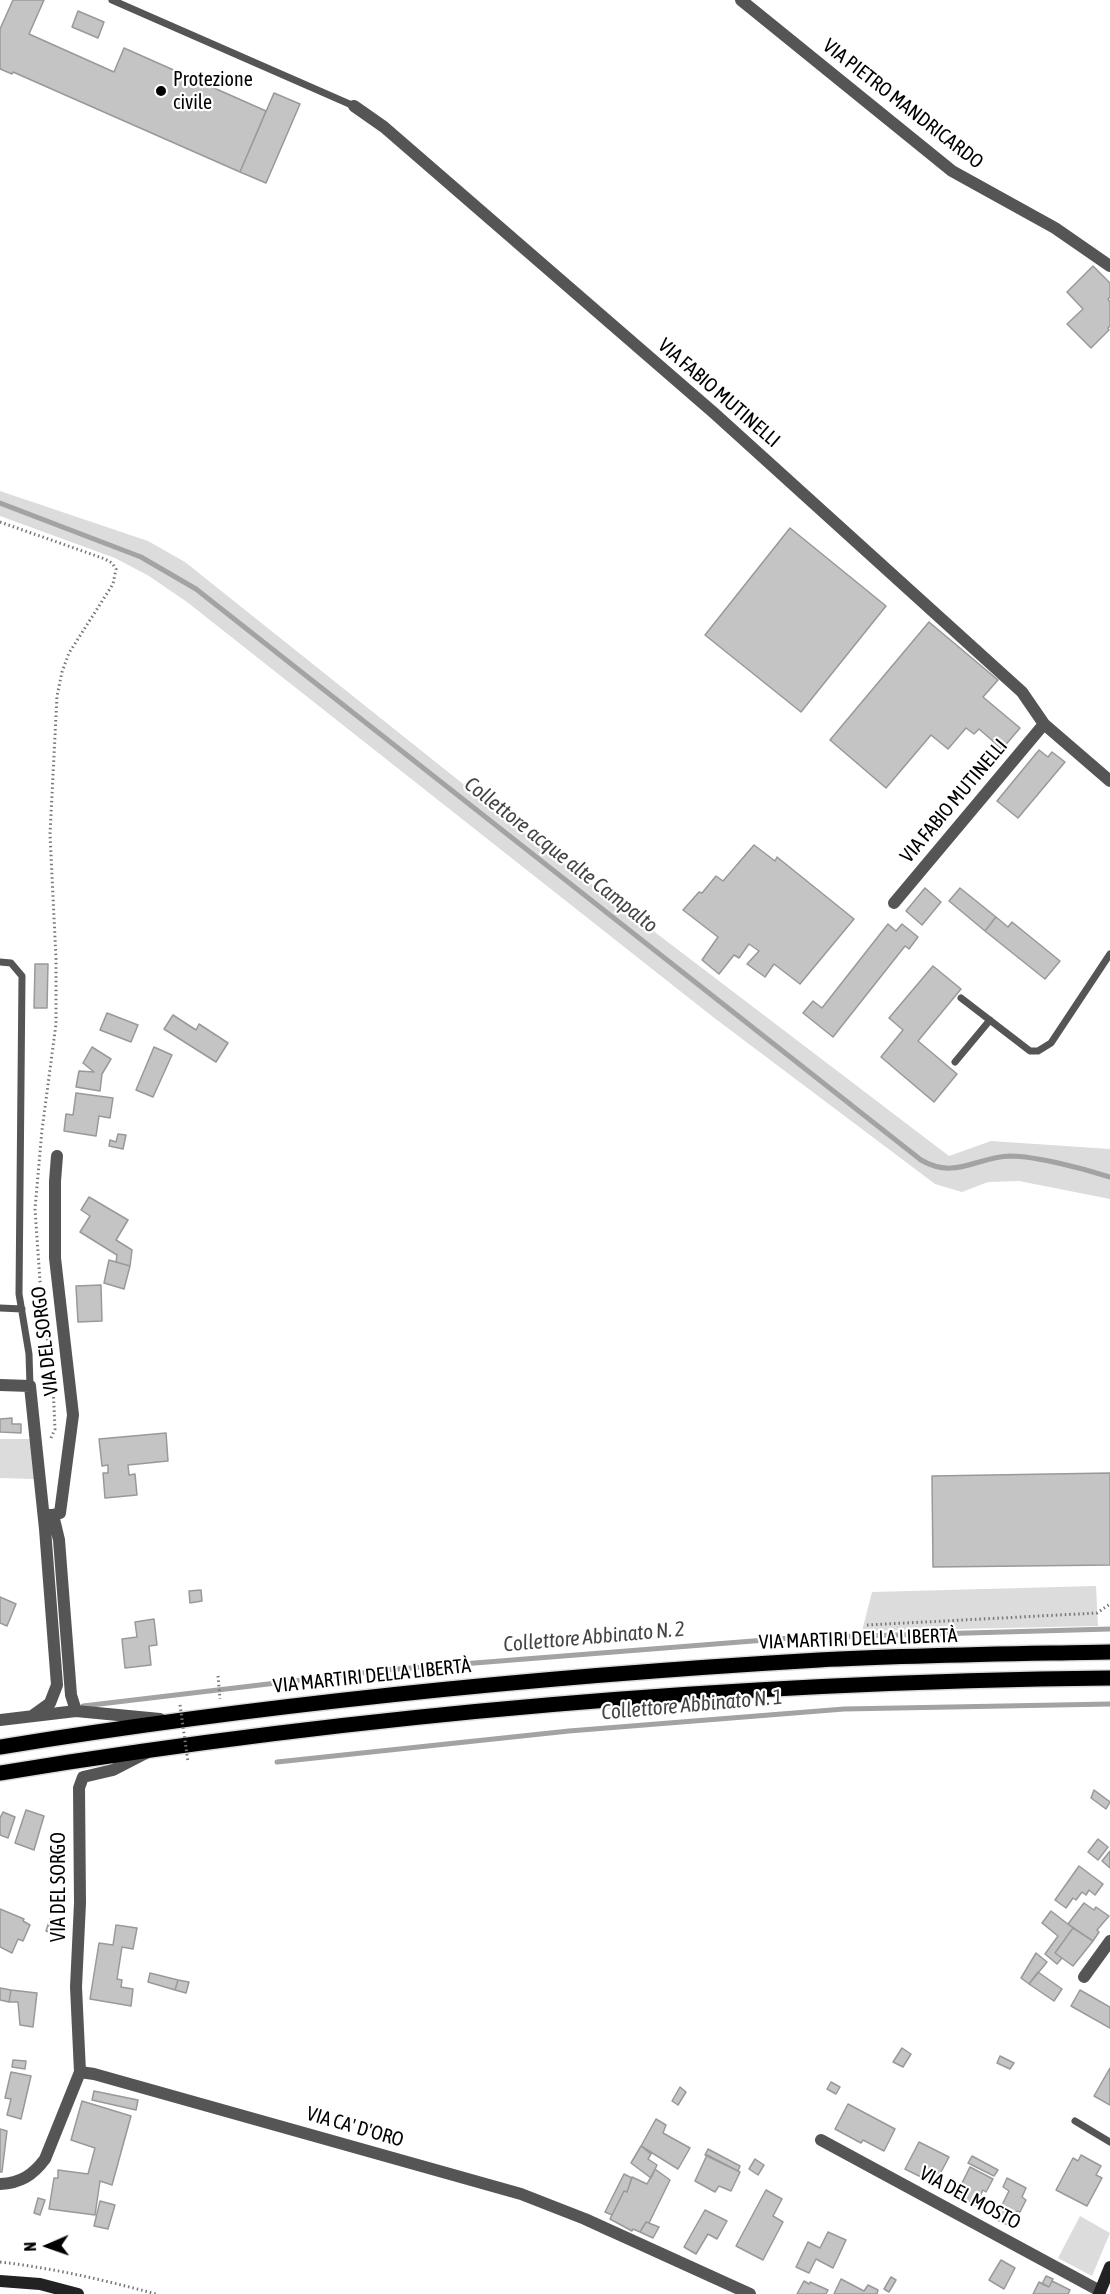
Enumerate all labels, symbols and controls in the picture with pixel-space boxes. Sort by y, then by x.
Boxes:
street label: VIA PIETRO MANDRICARDO [818,34,988,174]
place label: Protezione civile [173,68,253,115]
marker: Protezione civile [154,84,168,98]
street label: VIA FABIO MUTINELLI [653,333,785,453]
street label: VIA FABIO MUTINELLI [895,734,1013,868]
water label: Collettore acque alte Campalto [459,772,663,938]
street label: VIA DEL SORGO [26,1285,64,1397]
water label: Collettore Abbinato N. 2 [502,1617,686,1657]
street label: VIA MARTIRI DELLA LIBERTÀ [758,1624,958,1654]
street label: VIA MARTIRI DELLA LIBERTÀ [272,1654,472,1698]
water label: Collettore Abbinato N. 1 [600,1685,784,1725]
street label: VIA DEL SORGO [47,1832,71,1942]
street label: VIA CA' D'ORO [304,2102,406,2152]
street label: VIA DEL MOSTO [915,2161,1025,2235]
north arrow [18,2216,78,2276]
text: N [21,2242,39,2252]

